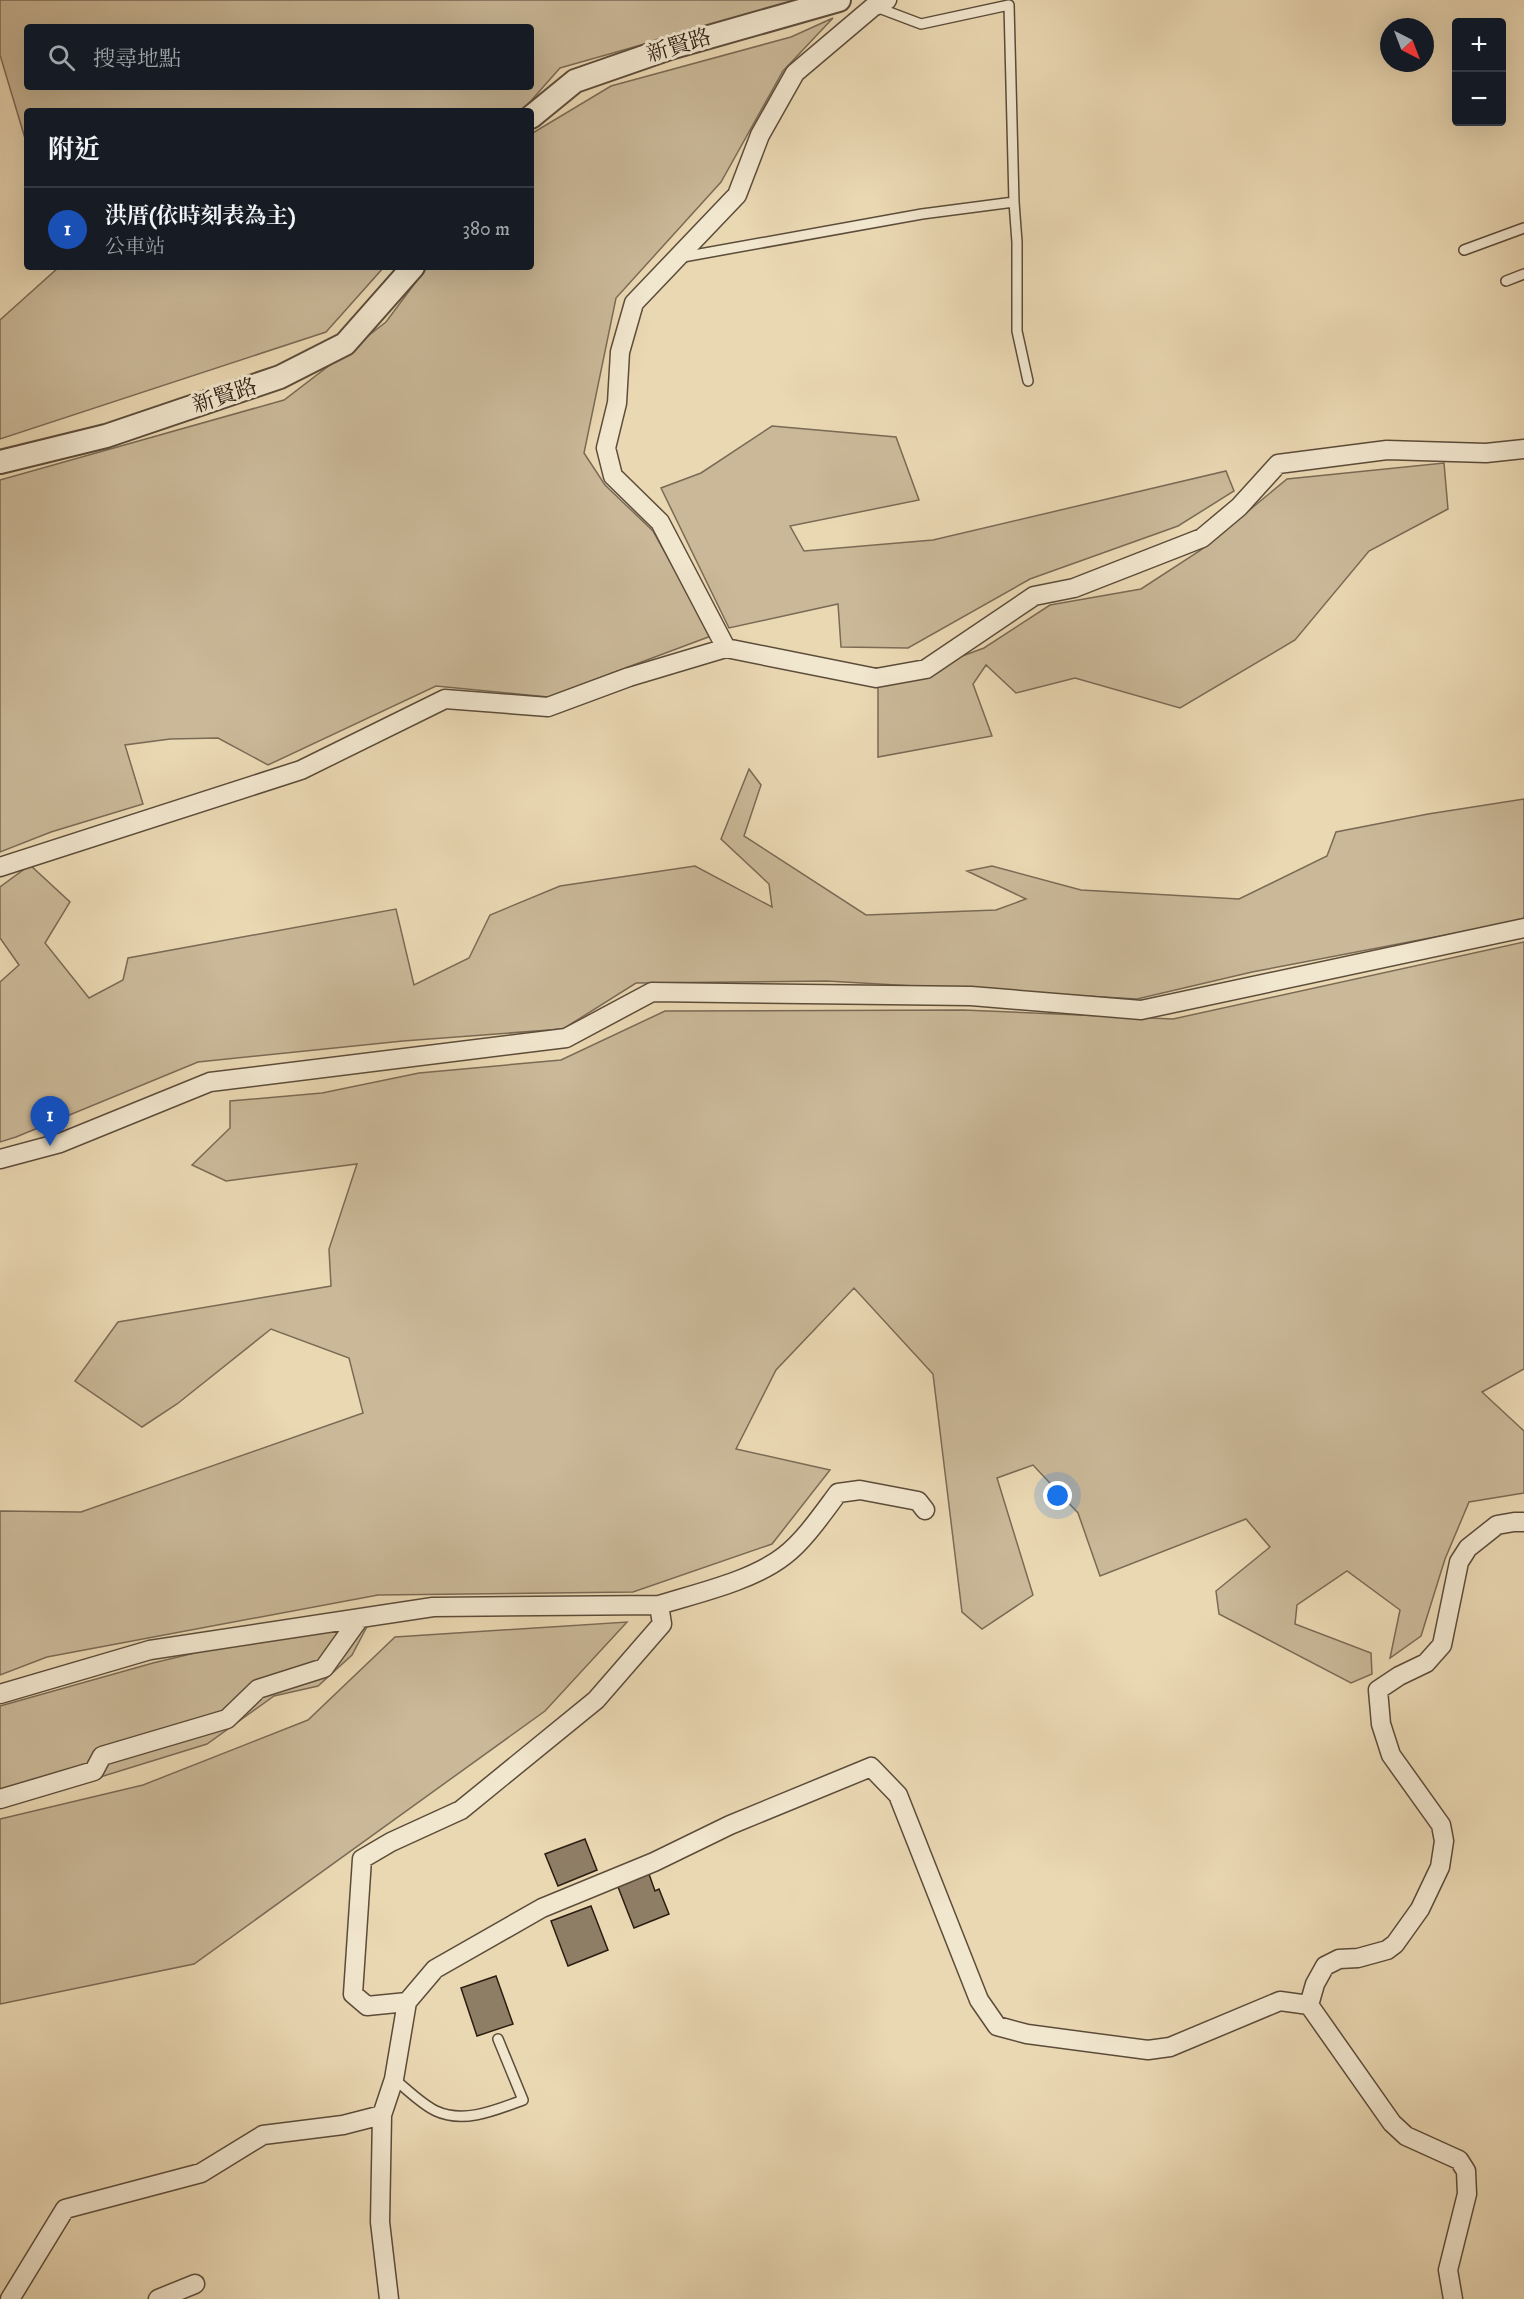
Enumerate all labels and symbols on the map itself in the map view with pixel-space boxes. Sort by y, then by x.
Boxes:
north arrow [1380,18,1434,72]
street label: 新賢路 [643,23,715,69]
street label: 新賢路 [189,373,261,419]
pin: 1 [31,1096,70,1146]
your location [1043,1481,1072,1510]

